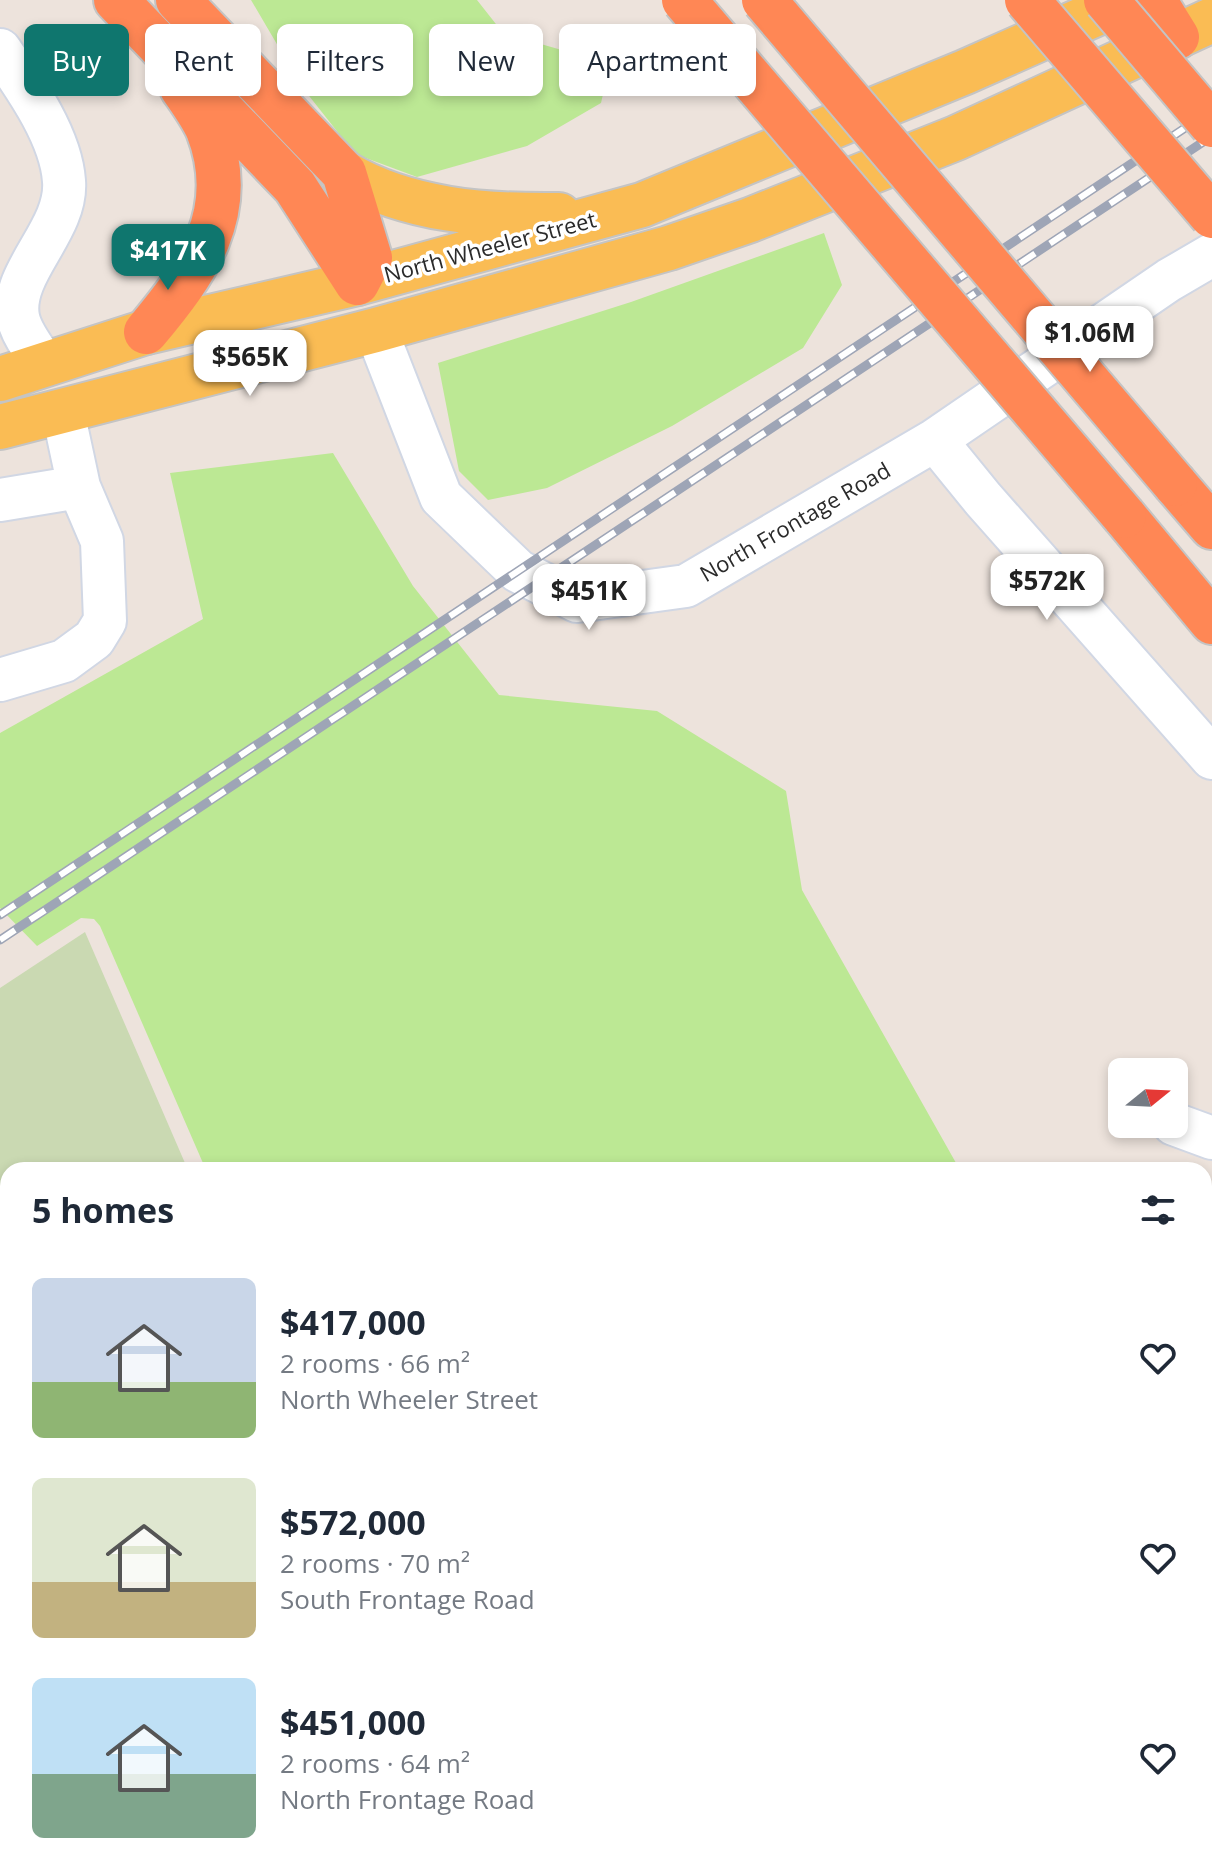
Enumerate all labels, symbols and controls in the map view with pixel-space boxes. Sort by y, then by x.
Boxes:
chip: Buy [24,24,129,96]
chip: Rent [145,24,261,96]
chip: Filters [277,24,413,96]
chip: New [429,24,543,96]
chip: Apartment [559,24,756,96]
street label: North Wheeler Street [380,203,599,289]
pin: $417K [112,224,224,292]
text: $417K [130,232,206,268]
pin: $1.06M [1025,306,1155,374]
text: $1.06M [1044,314,1136,350]
pin: $565K [194,330,306,398]
text: $565K [212,338,288,374]
street label: North Frontage Road [694,454,895,588]
pin: $572K [991,554,1103,622]
text: $572K [1009,562,1085,598]
pin: $451K [533,564,645,632]
text: $451K [551,572,627,608]
north arrow [1108,1058,1188,1138]
map controls [1108,1058,1188,1138]
text: 5 homes [32,1187,174,1233]
icon: filters [1136,1188,1180,1232]
text: $417,000 [280,1299,426,1345]
icon: home [96,1310,192,1406]
icon: heart [1136,1336,1180,1380]
text: 2 rooms · 66 m² [280,1345,470,1381]
text: North Wheeler Street [280,1381,538,1417]
text: $572,000 [280,1499,426,1545]
icon: home [96,1510,192,1606]
icon: heart [1136,1536,1180,1580]
text: 2 rooms · 70 m² [280,1545,470,1581]
text: South Frontage Road [280,1581,535,1617]
text: $451,000 [280,1699,426,1745]
icon: home [96,1710,192,1806]
icon: heart [1136,1736,1180,1780]
text: 2 rooms · 64 m² [280,1745,470,1781]
text: North Frontage Road [280,1781,535,1817]

